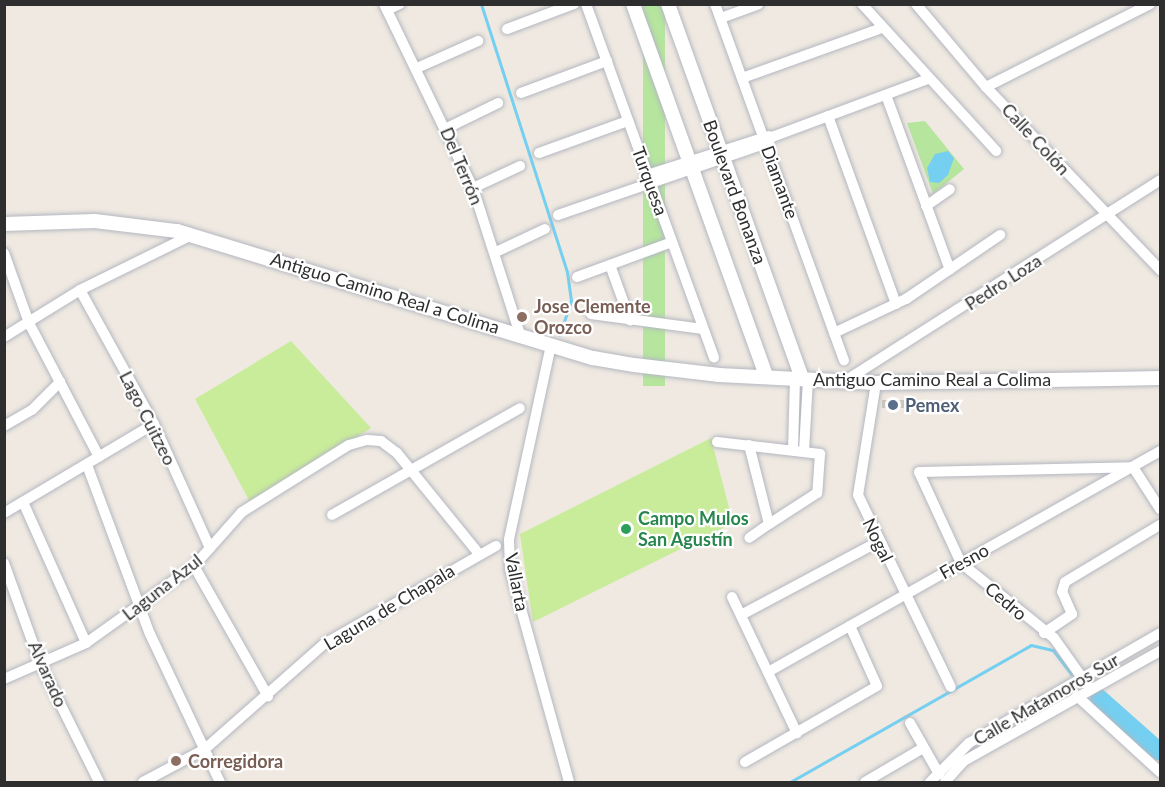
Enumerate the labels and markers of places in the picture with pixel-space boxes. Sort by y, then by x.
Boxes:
place label: Jose Clemente Orozco [534,296,651,338]
marker: Jose Clemente Orozco [515,310,529,324]
place label: Pemex [905,394,959,416]
marker: Pemex [886,398,900,412]
place label: Campo Mulos San Agustín [638,508,749,550]
marker: Campo Mulos San Agustín [619,522,633,536]
place label: Corregidora [188,750,283,772]
marker: Corregidora [169,754,183,768]

